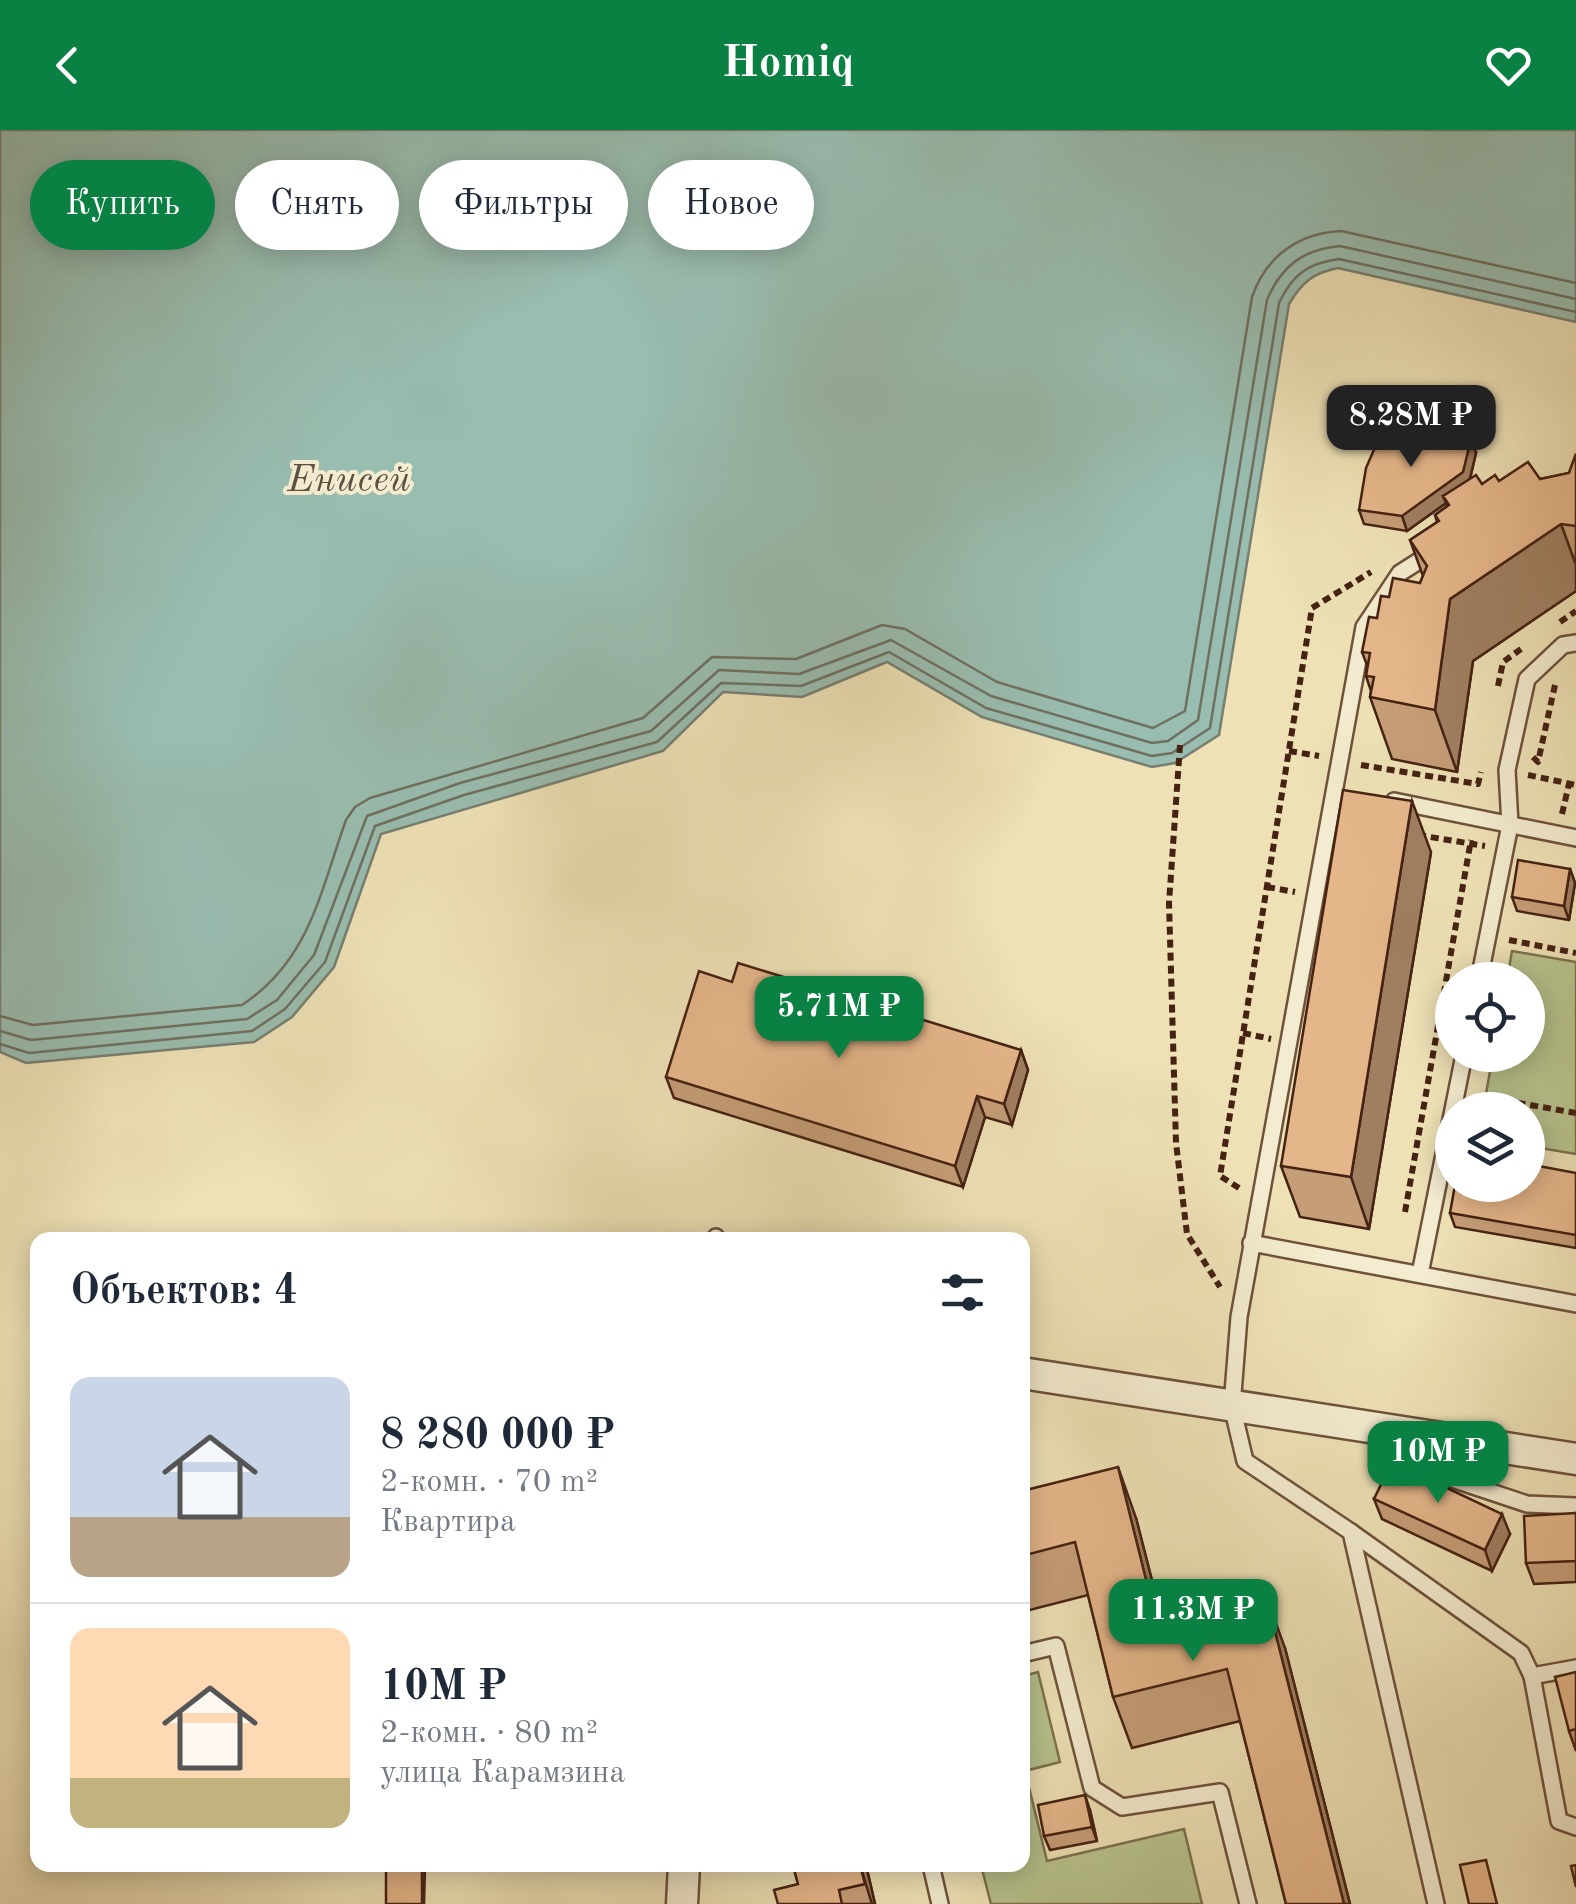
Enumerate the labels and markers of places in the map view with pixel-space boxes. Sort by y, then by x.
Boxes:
pin: 8.28M ₽ [1319,385,1503,470]
pin: 5.71M ₽ [747,976,931,1061]
pin: 10M ₽ [1368,1421,1508,1506]
pin: 11.3M ₽ [1101,1579,1285,1664]

